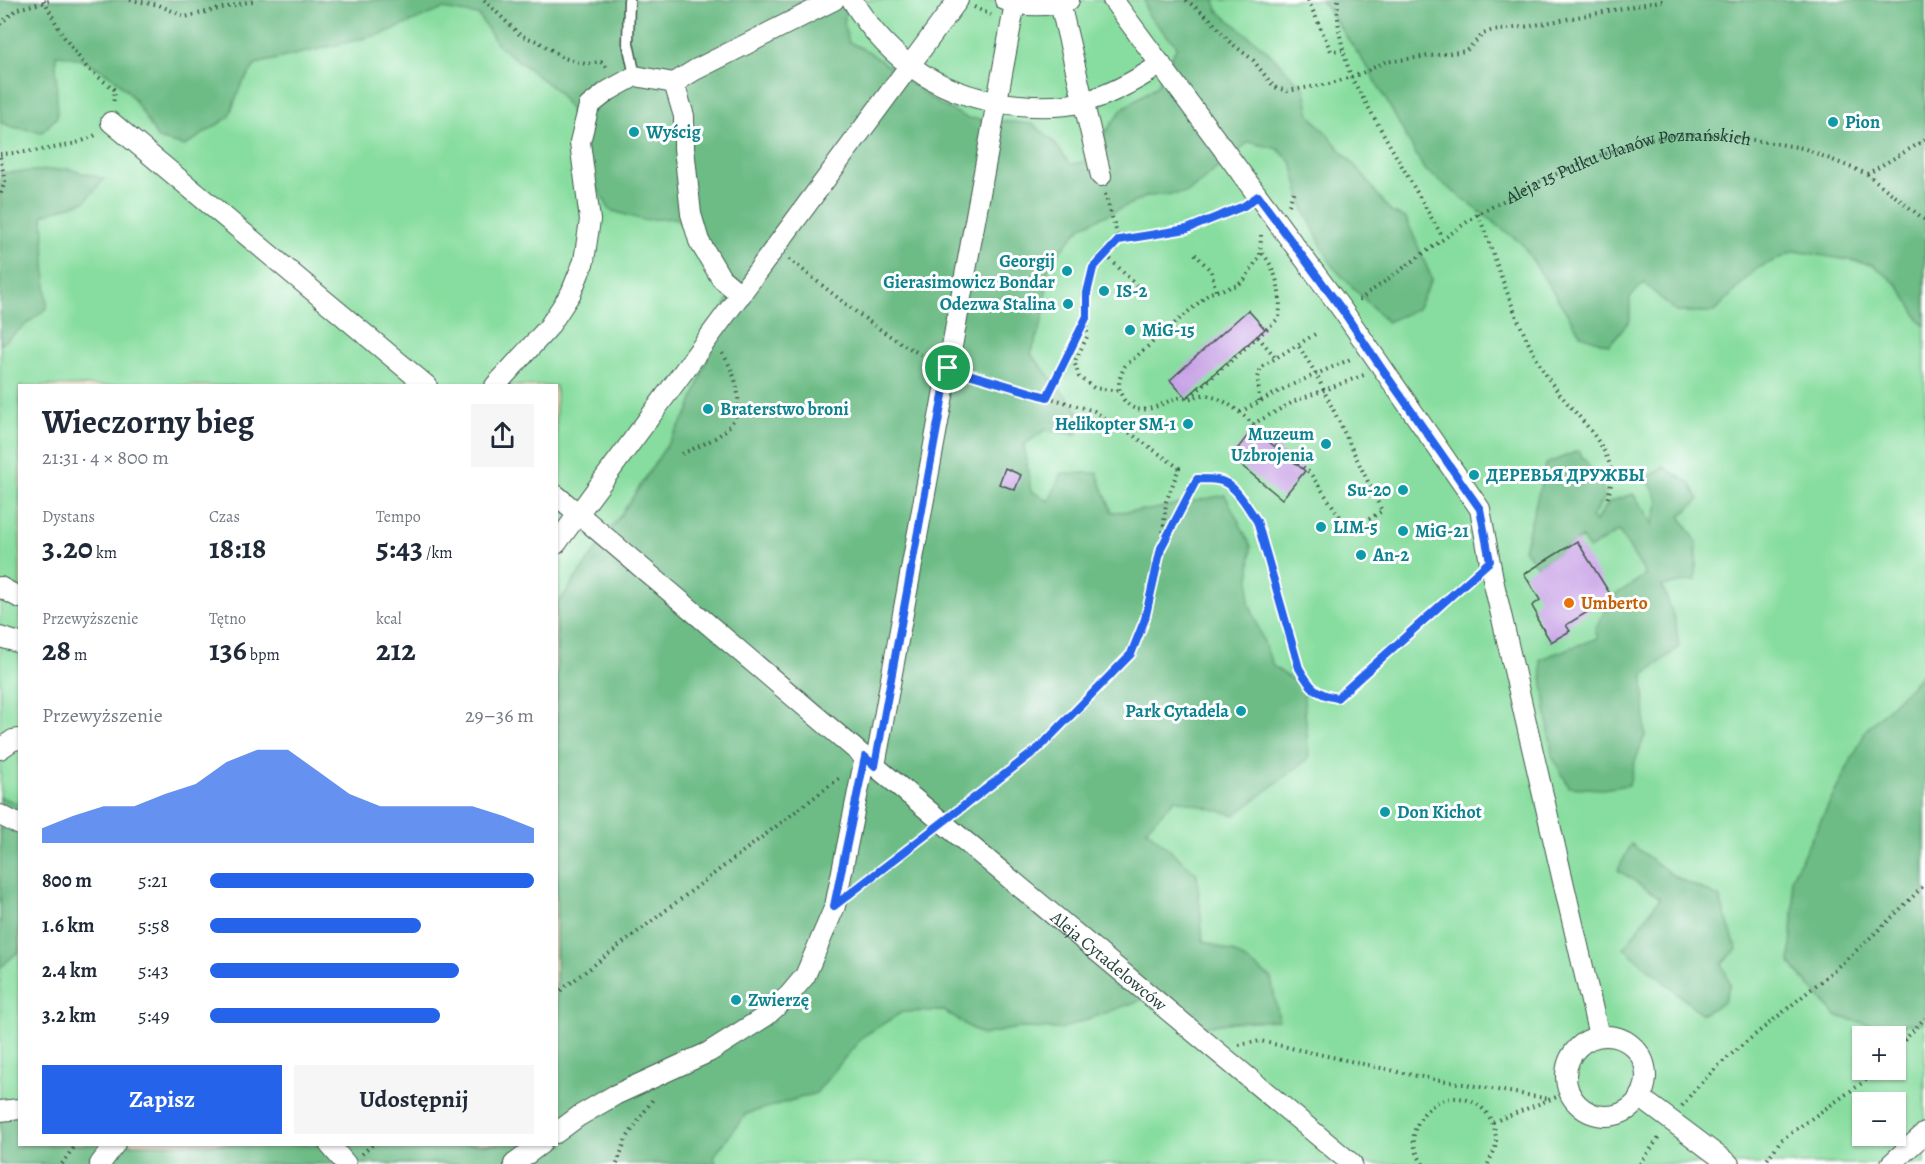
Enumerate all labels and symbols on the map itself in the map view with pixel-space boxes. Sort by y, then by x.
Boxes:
place label: Pion [1845,110,1880,134]
marker: Pion [1826,115,1840,129]
place label: Wyścig [645,120,702,144]
street label: Aleja 15 Pułku Ułanów Poznańskich [1500,123,1753,210]
marker: Wyścig [627,125,641,139]
place label: Georgij Gierasimowicz Bondar [883,249,1056,294]
marker: Georgij Gierasimowicz Bondar [1060,264,1074,278]
place label: IS-2 [1116,279,1148,303]
marker: IS-2 [1097,284,1111,298]
place label: Odezwa Stalina [940,292,1056,316]
marker: Odezwa Stalina [1061,297,1075,311]
place label: MiG-15 [1142,318,1195,342]
marker: MiG-15 [1123,323,1137,337]
pin [922,342,973,393]
place label: Braterstwo broni [720,397,849,421]
marker: Braterstwo broni [701,402,715,416]
place label: Helikopter SM-1 [1055,412,1177,436]
marker: Helikopter SM-1 [1181,417,1195,431]
place label: Muzeum Uzbrojenia [1231,422,1314,467]
marker: Muzeum Uzbrojenia [1319,437,1333,451]
place label: ДЕРЕВЬЯ ДРУЖБЫ [1486,463,1645,487]
marker: ДЕРЕВЬЯ ДРУЖБЫ [1467,468,1481,482]
place label: Su-20 [1347,478,1391,502]
marker: Su-20 [1396,483,1410,497]
place label: LIM-5 [1333,515,1378,539]
place label: MiG-21 [1415,519,1469,543]
marker: LIM-5 [1314,520,1328,534]
marker: MiG-21 [1396,524,1410,538]
place label: An-2 [1372,543,1409,567]
marker: An-2 [1354,548,1368,562]
place label: Umberto [1581,591,1648,615]
marker: Umberto [1562,596,1576,610]
place label: Park Cytadela [1125,699,1229,723]
marker: Park Cytadela [1234,704,1248,718]
place label: Don Kichot [1397,800,1482,824]
marker: Don Kichot [1378,805,1392,819]
street label: Aleja Cytadelowców [1045,905,1172,1017]
place label: Zwierzę [748,988,809,1012]
marker: Zwierzę [729,993,743,1007]

